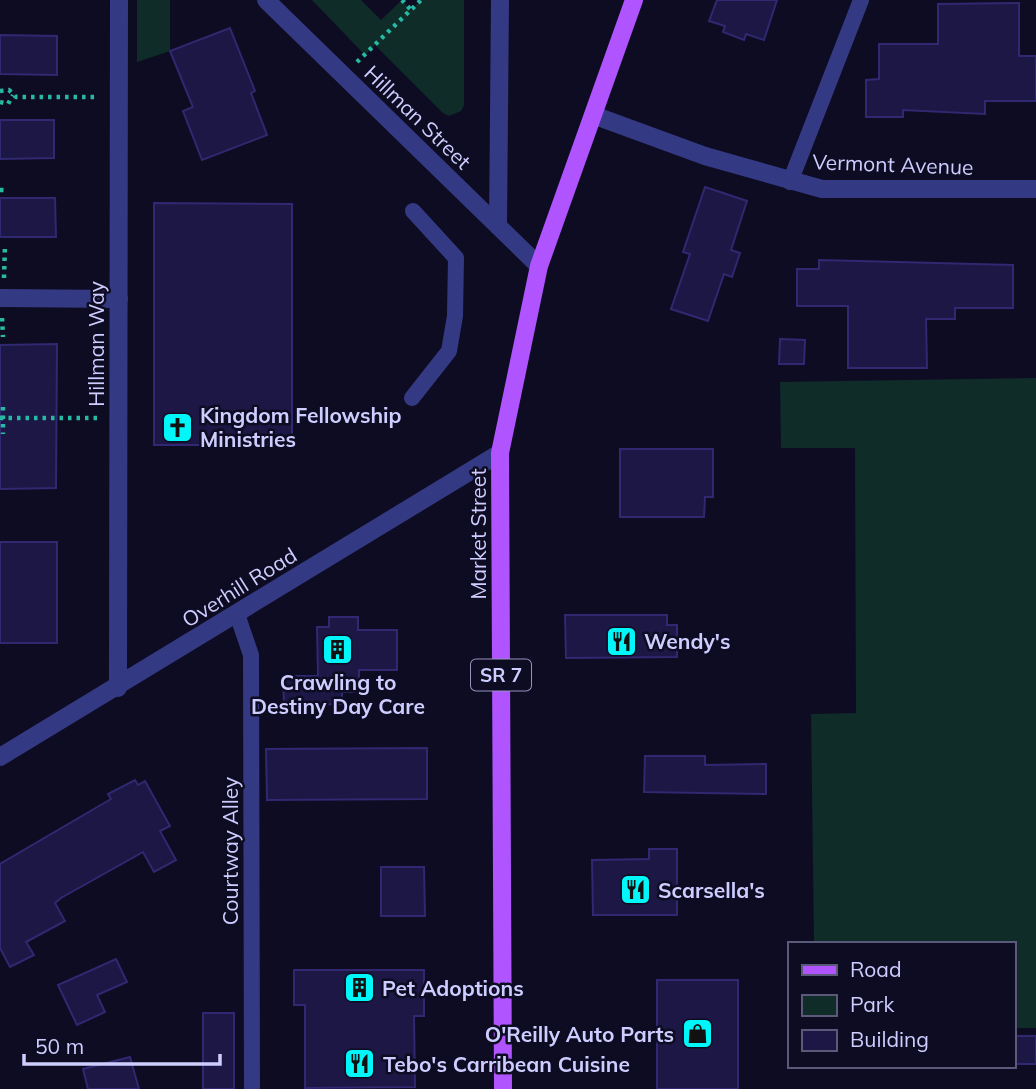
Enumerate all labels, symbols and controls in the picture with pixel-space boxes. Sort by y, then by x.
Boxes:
street label: Hillman Street [359,60,477,174]
street label: Vermont Avenue [812,148,974,180]
street label: Hillman Way [83,281,109,407]
place label: Kingdom Fellowship Ministries [200,402,402,452]
church icon: Kingdom Fellowship Ministries [160,410,194,444]
street label: Market Street [465,468,491,600]
street label: Overhill Road [177,541,301,633]
restaurant icon: Wendy's [604,624,638,658]
place label: Wendy's [644,628,730,654]
building icon: Crawling to Destiny Day Care [321,633,355,667]
road number: SR 7 [471,660,531,690]
place label: Crawling to Destiny Day Care [251,669,425,719]
street label: Courtway Alley [217,777,243,925]
restaurant icon: Scarsella's [618,873,652,907]
place label: Scarsella's [658,877,765,903]
legend [788,942,1015,1068]
text: Road [850,956,901,982]
building icon: Pet Adoptions [342,971,376,1005]
place label: Pet Adoptions [382,975,524,1001]
text: Park [850,991,894,1017]
shop icon: O'Reilly Auto Parts [680,1017,714,1051]
place label: O'Reilly Auto Parts [485,1021,674,1047]
scale bar [24,1023,220,1066]
text: Building [850,1026,929,1052]
text: 50 m [35,1033,84,1059]
restaurant icon: Tebo's Carribean Cuisine [343,1047,377,1081]
place label: Tebo's Carribean Cuisine [383,1051,630,1077]

